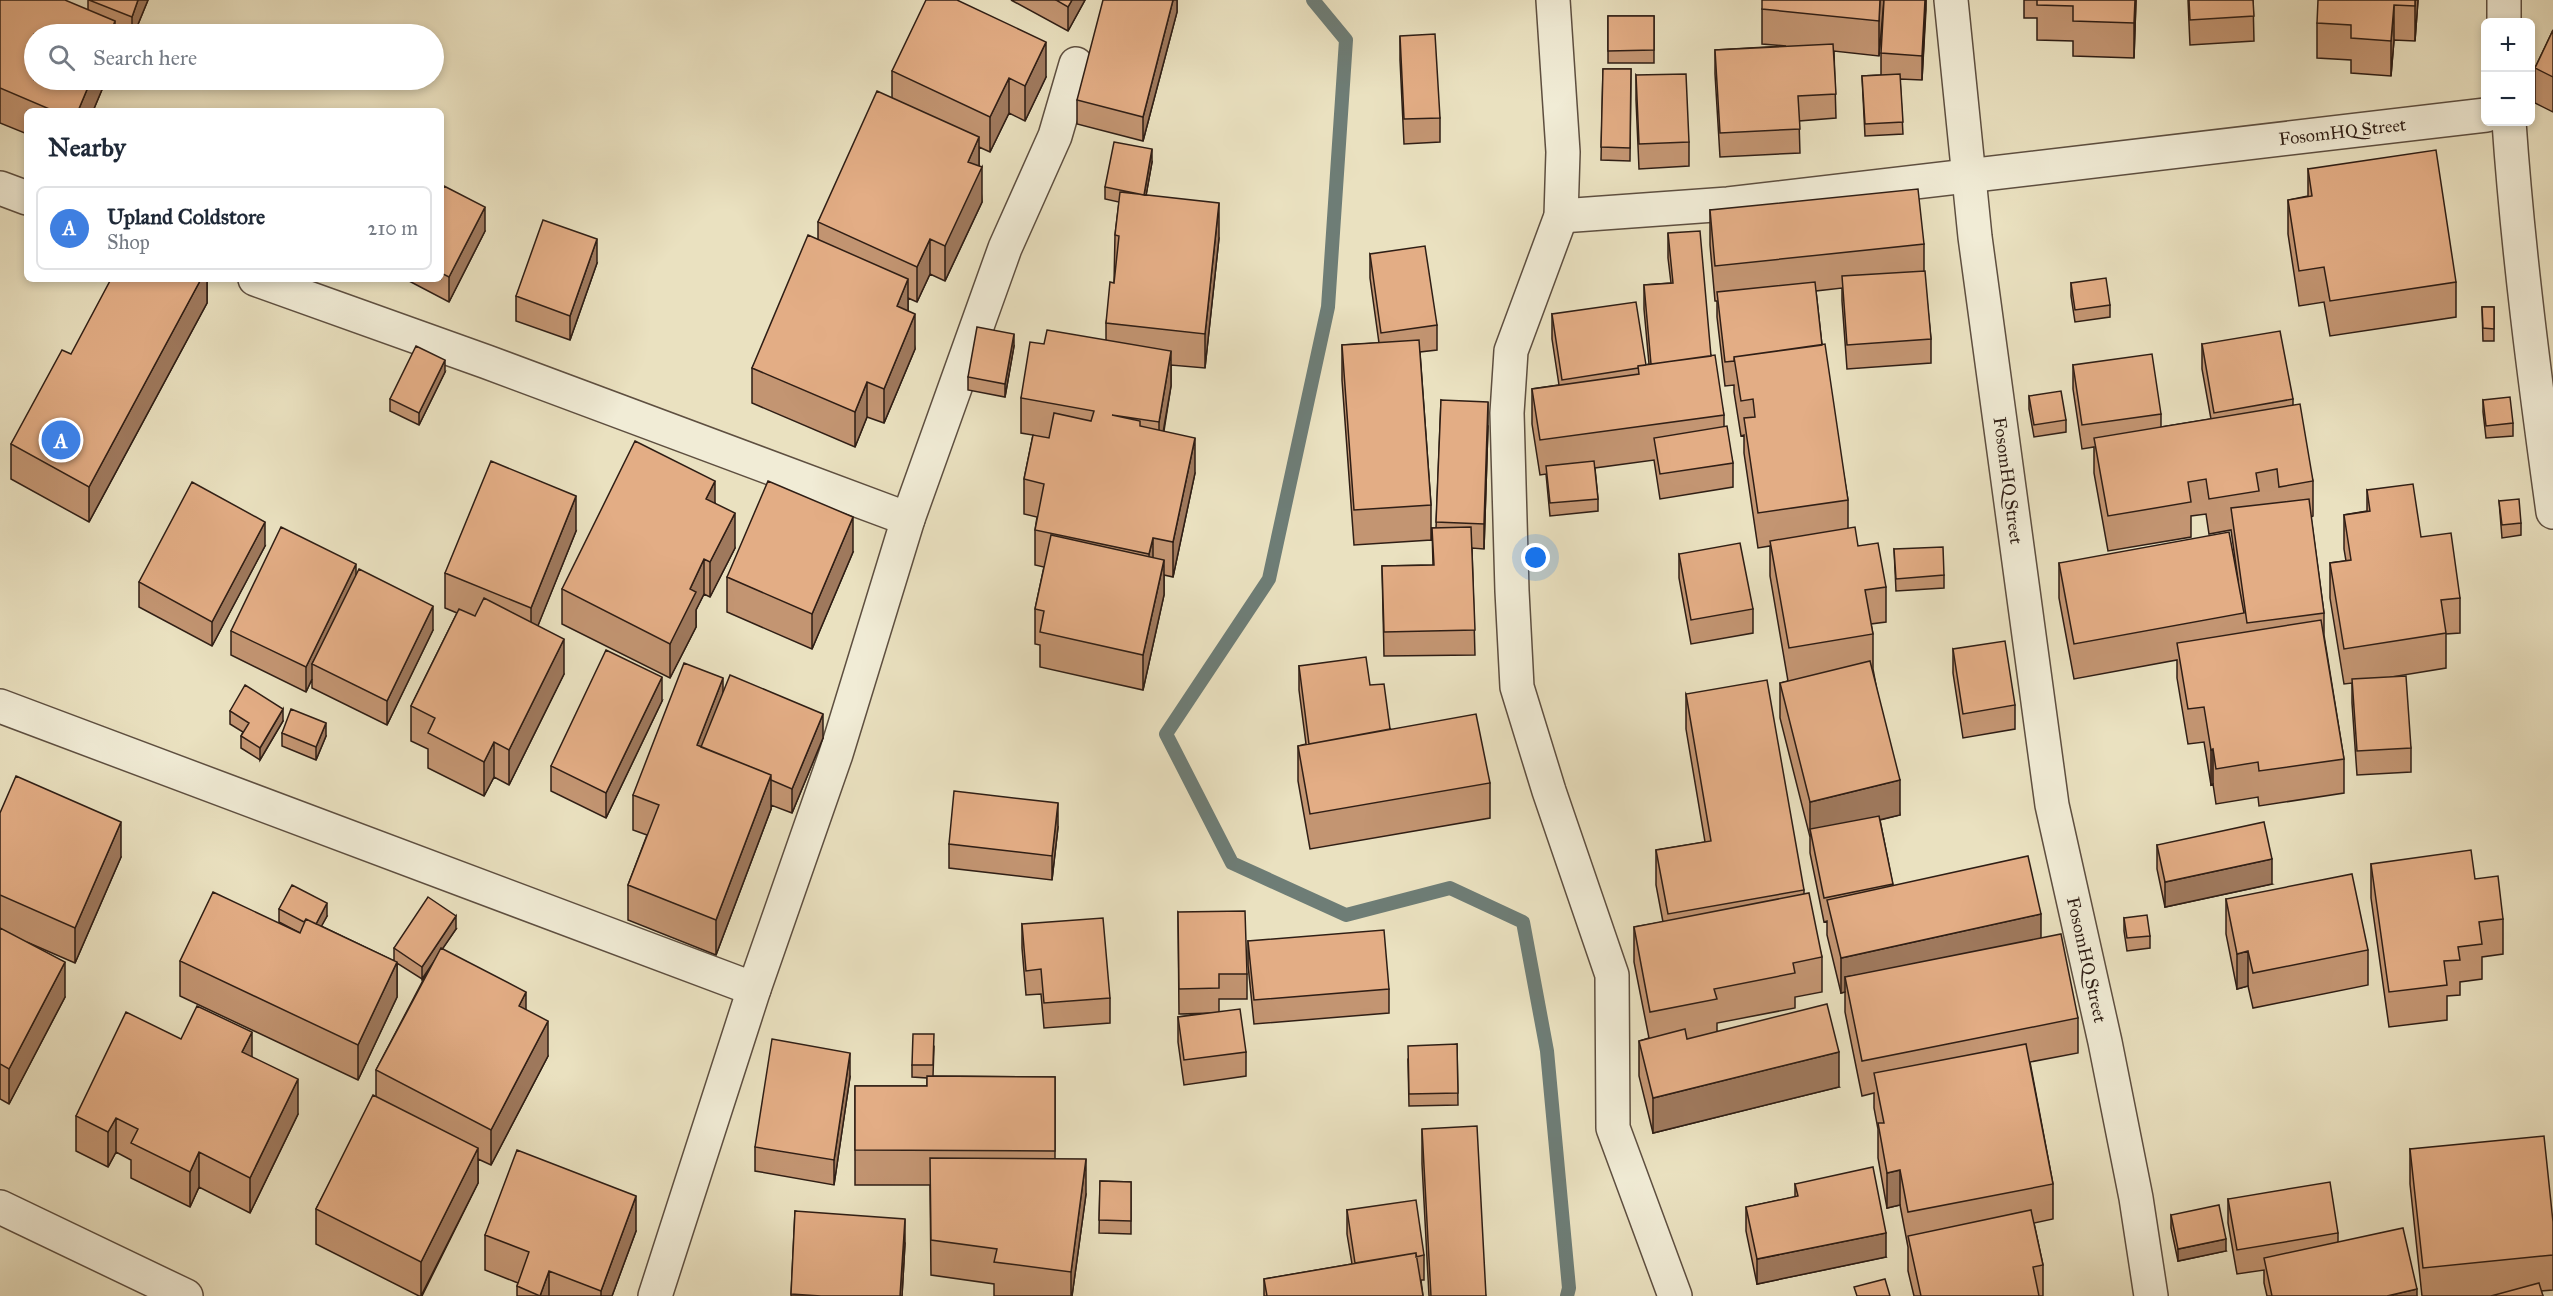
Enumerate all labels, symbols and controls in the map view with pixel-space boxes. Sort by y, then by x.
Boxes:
map controls [2481,18,2535,126]
button: + [2481,18,2535,72]
search box [24,24,444,90]
icon: search [45,41,78,74]
text: Search here [93,44,197,71]
button: − [2481,72,2535,126]
street label: FosomHQ Street [2277,113,2408,150]
text: Nearby [48,131,126,163]
text: Upland Coldstore [107,203,265,230]
text: A [63,216,76,240]
text: 210 m [368,216,418,240]
text: Shop [107,230,150,254]
street label: FosomHQ Street [1989,416,2028,546]
pin: A [42,418,80,462]
your location [1521,543,1550,572]
street label: FosomHQ Street [2062,895,2111,1025]

